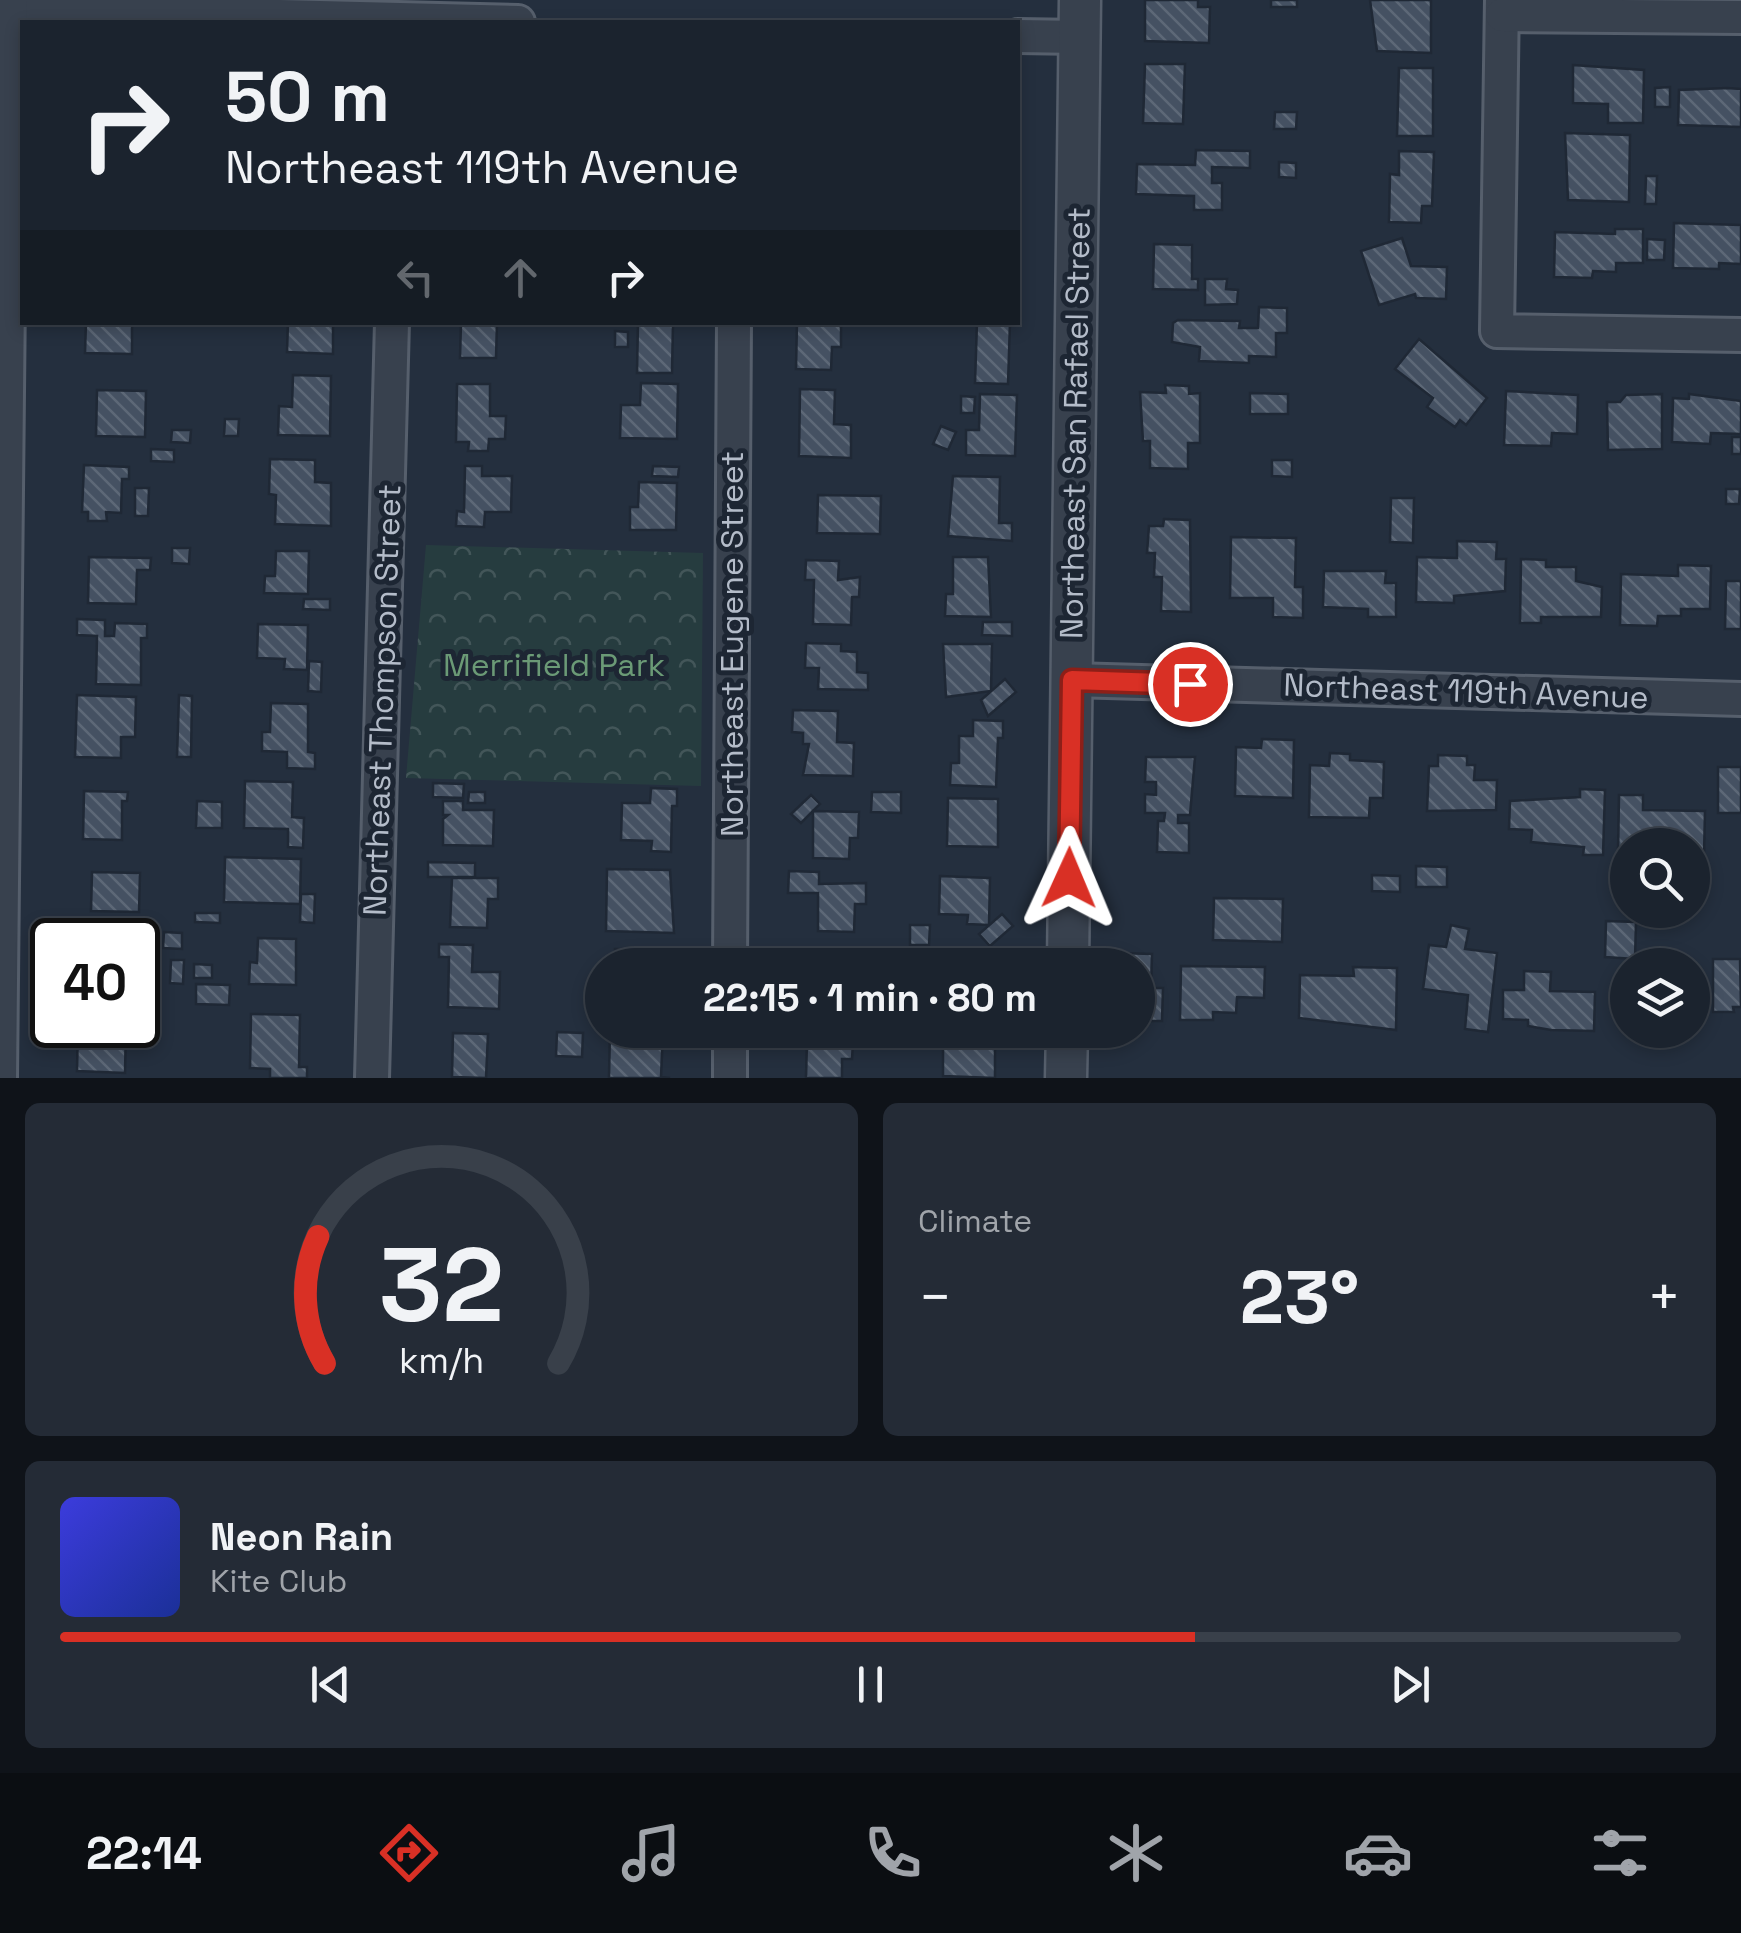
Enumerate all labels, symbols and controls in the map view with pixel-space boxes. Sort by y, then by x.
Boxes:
text: 50 m [225,52,390,141]
icon: right [60,60,190,190]
text: Northeast 119th Avenue [225,139,739,196]
street label: Northeast San Rafael Street [1051,207,1099,639]
icon: left [388,250,443,305]
icon: ahead [493,250,548,305]
icon: right [598,250,653,305]
street label: Northeast Eugene Street [712,451,752,837]
street label: Northeast Thompson Street [354,483,410,917]
pin [1148,642,1233,727]
park label: Merrifield Park [443,645,665,685]
icon: arrive [1163,657,1218,712]
street label: Northeast 119th Avenue [1283,665,1649,717]
position arrow [1017,826,1121,930]
map controls [1610,828,1710,1048]
button: search [1610,828,1710,928]
speed limit sign: 40 [30,918,160,1048]
button: layers [1610,948,1710,1048]
text: 22:15 · 1 min · 80 m [703,974,1037,1022]
text: Climate [918,1201,1032,1241]
text: 32 [379,1219,504,1351]
text: 23° [1240,1249,1359,1345]
text: − [918,1262,952,1332]
text: + [1647,1262,1681,1332]
text: km/h [399,1338,484,1383]
text: Neon Rain [210,1513,393,1561]
text: Kite Club [210,1561,347,1601]
icon: previous [303,1657,358,1712]
icon: pause [843,1657,898,1712]
icon: next [1383,1657,1438,1712]
icon: directions [374,1818,444,1888]
icon: music [616,1818,686,1888]
icon: phone [858,1818,928,1888]
icon: climate [1101,1818,1171,1888]
icon: car [1343,1818,1413,1888]
icon: filters [1585,1818,1655,1888]
text: 22:14 [86,1825,202,1882]

